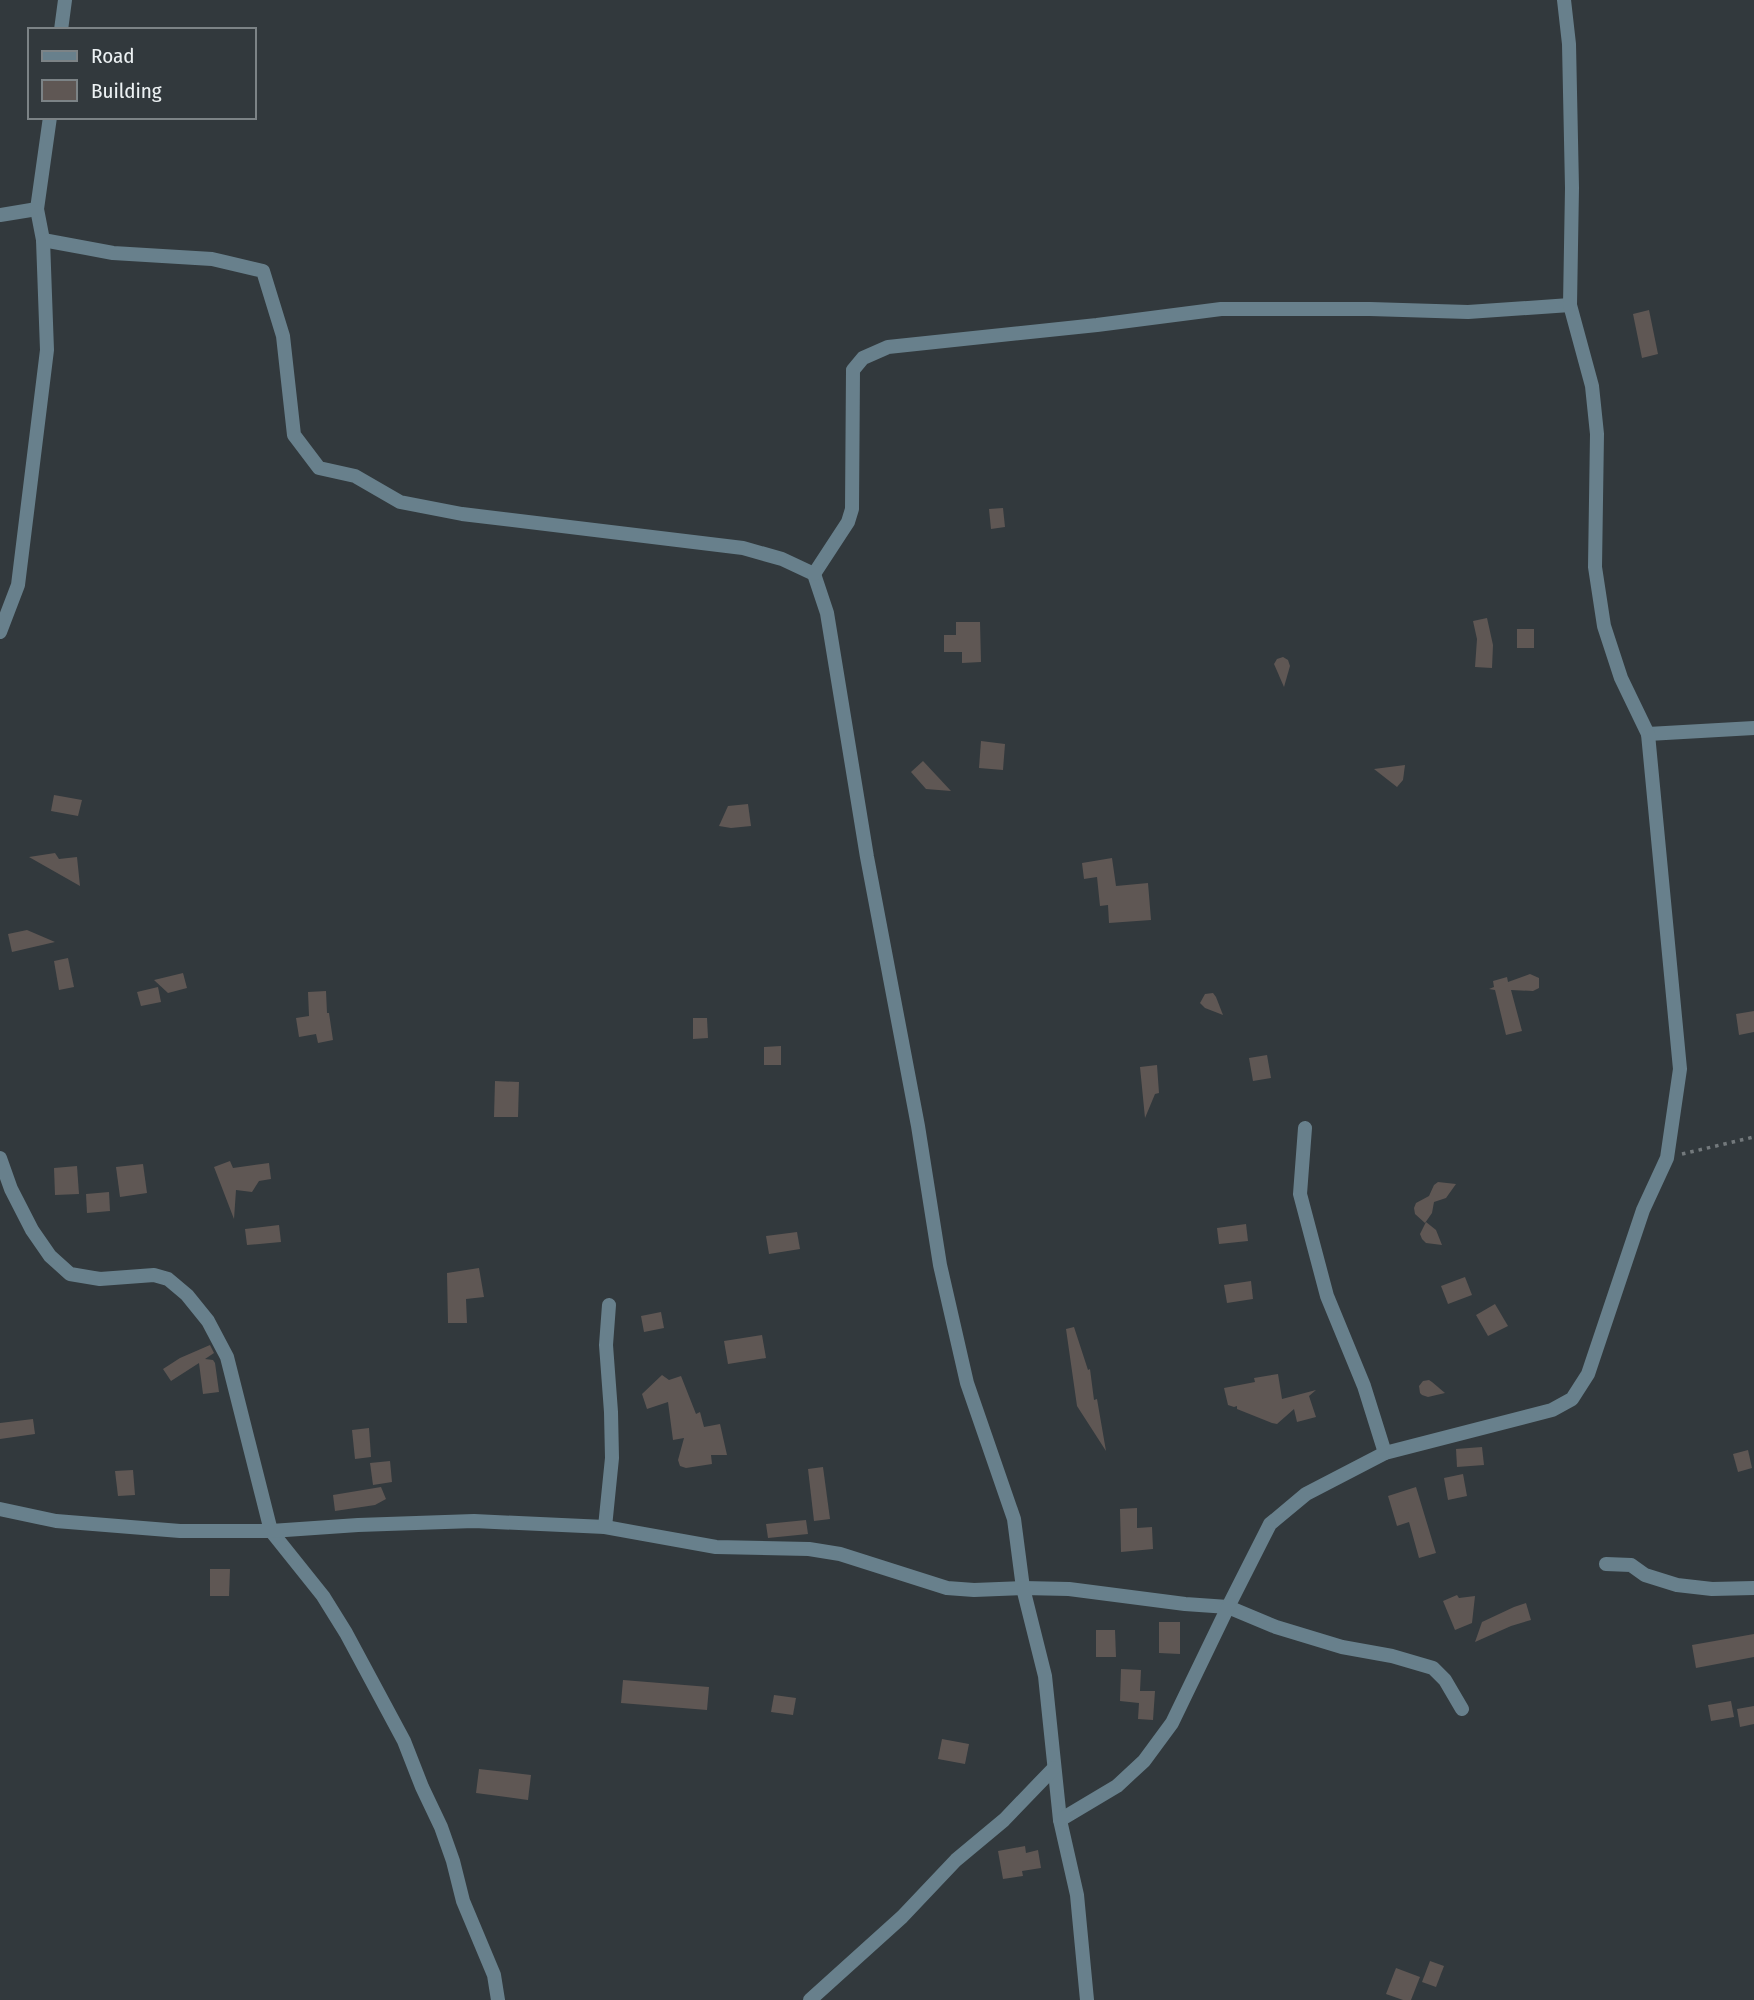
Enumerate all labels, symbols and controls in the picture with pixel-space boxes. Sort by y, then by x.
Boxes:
legend [28,28,256,119]
text: Road [91,43,135,69]
text: Building [91,78,162,104]

